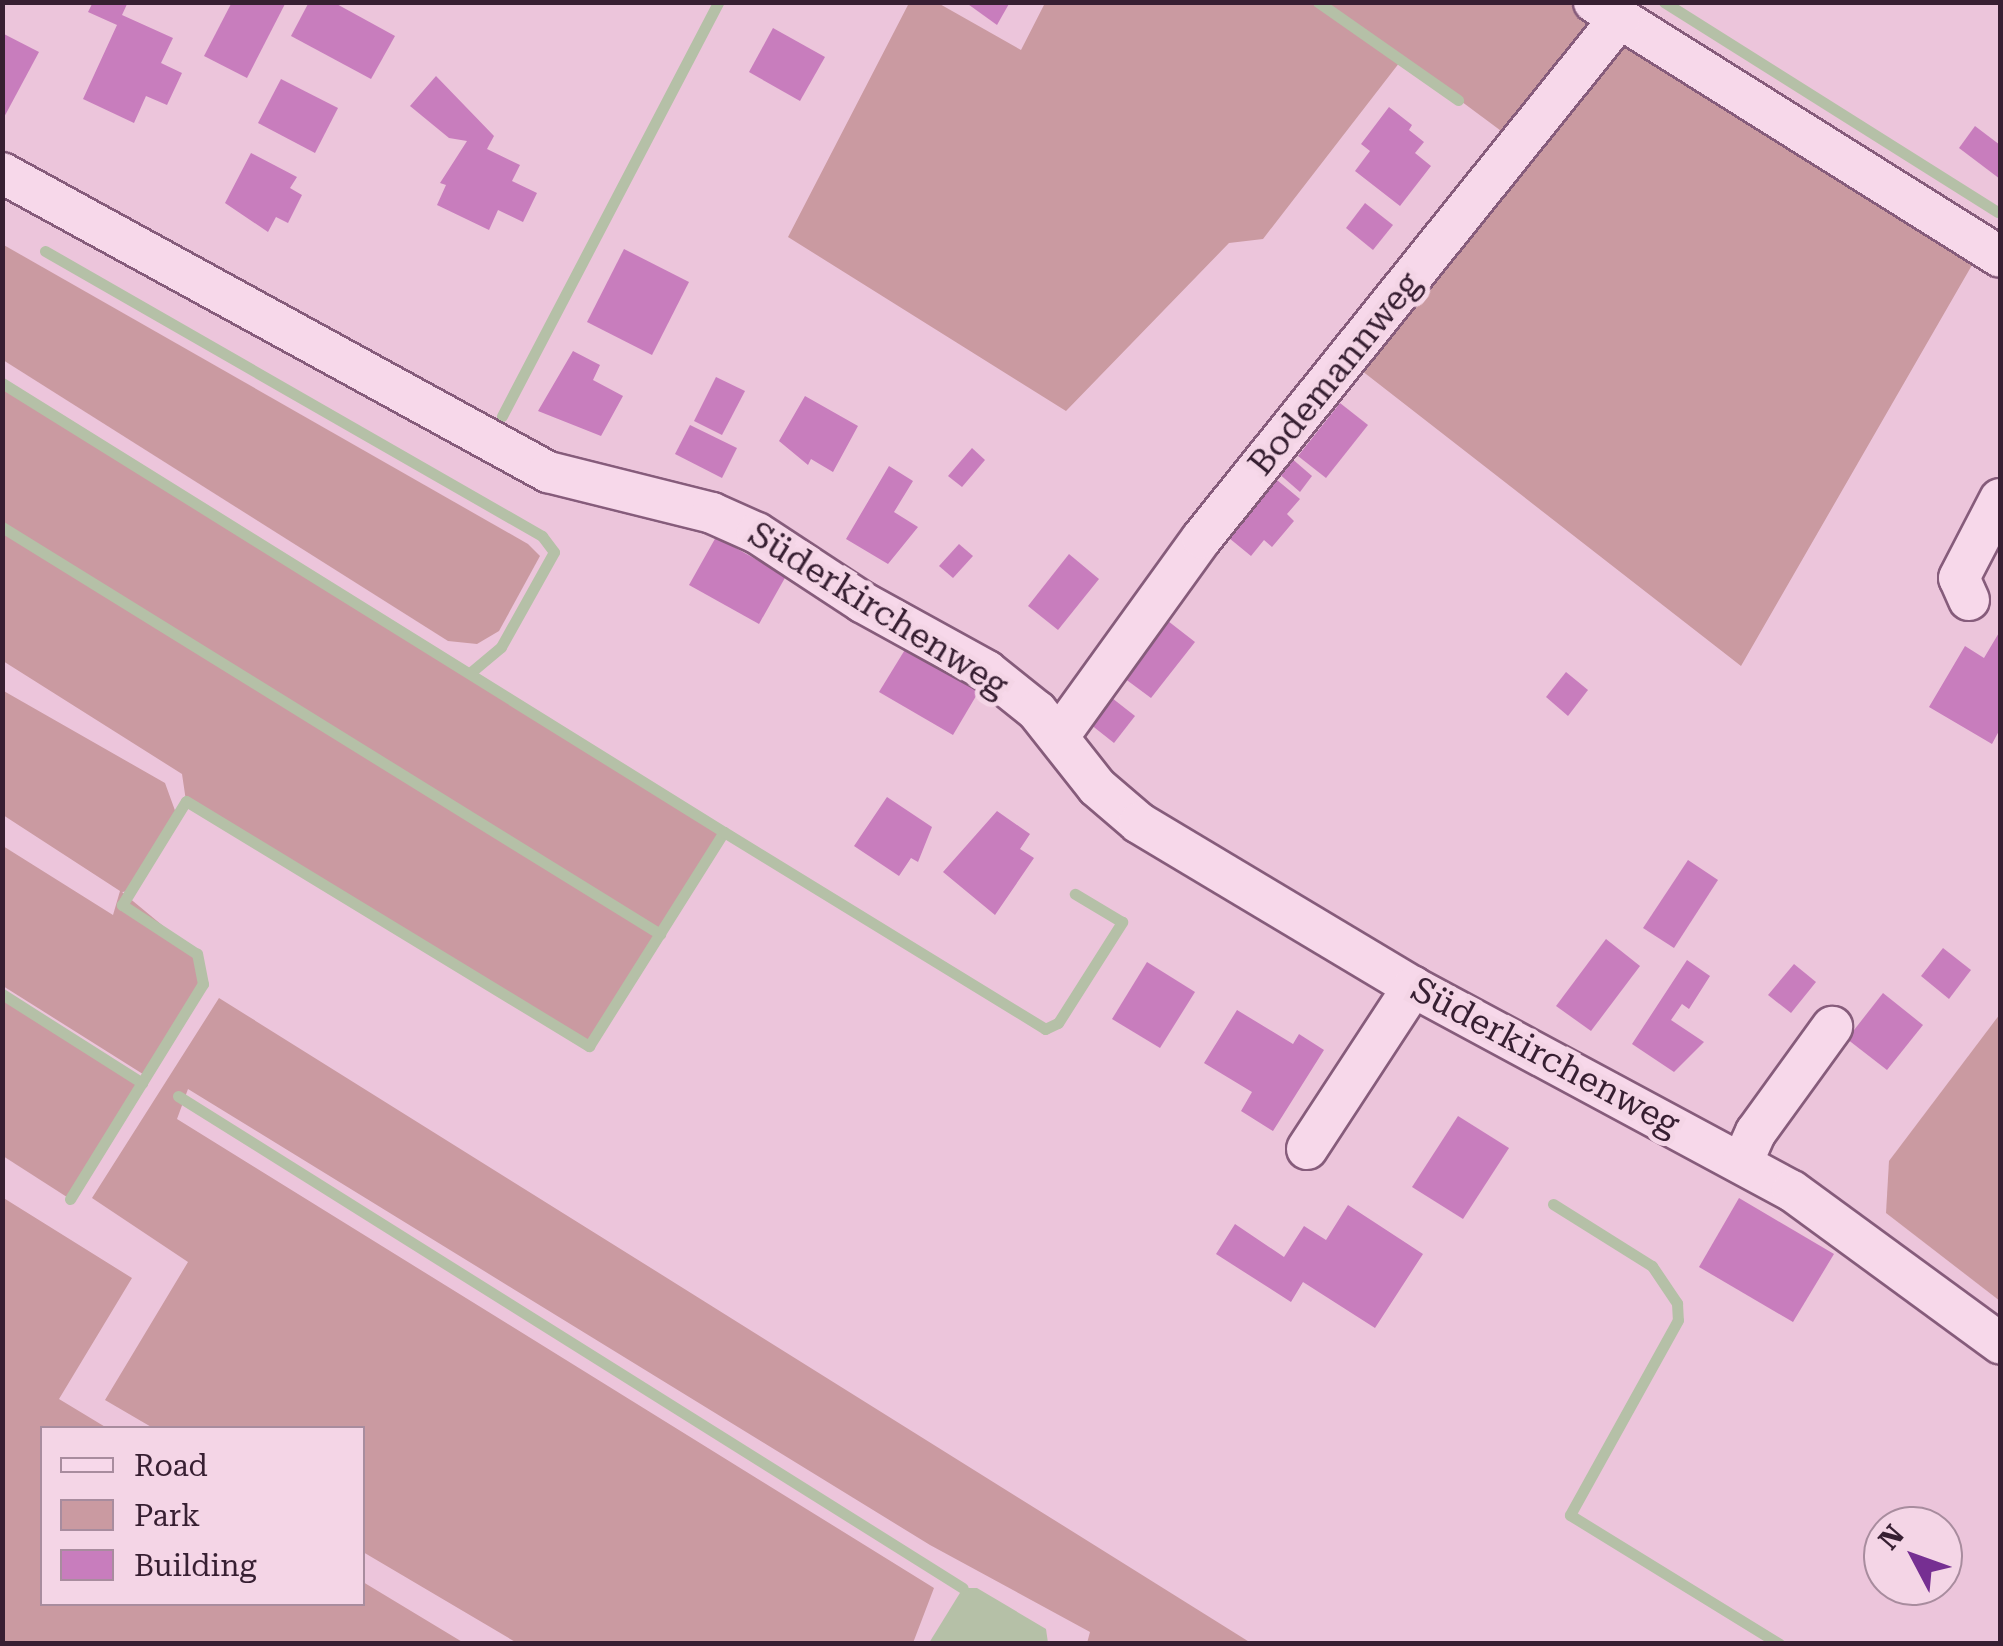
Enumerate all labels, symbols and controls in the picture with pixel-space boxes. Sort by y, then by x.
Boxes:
street label: Bodemannweg [1240,264,1430,484]
street label: Süderkirchenweg [741,513,1015,707]
street label: Süderkirchenweg [1404,969,1686,1145]
legend [40,1426,365,1606]
text: Road [134,1448,208,1483]
text: Park [134,1498,200,1533]
north arrow [1863,1506,1963,1606]
text: N [1872,1518,1911,1556]
text: Building [134,1548,257,1583]

